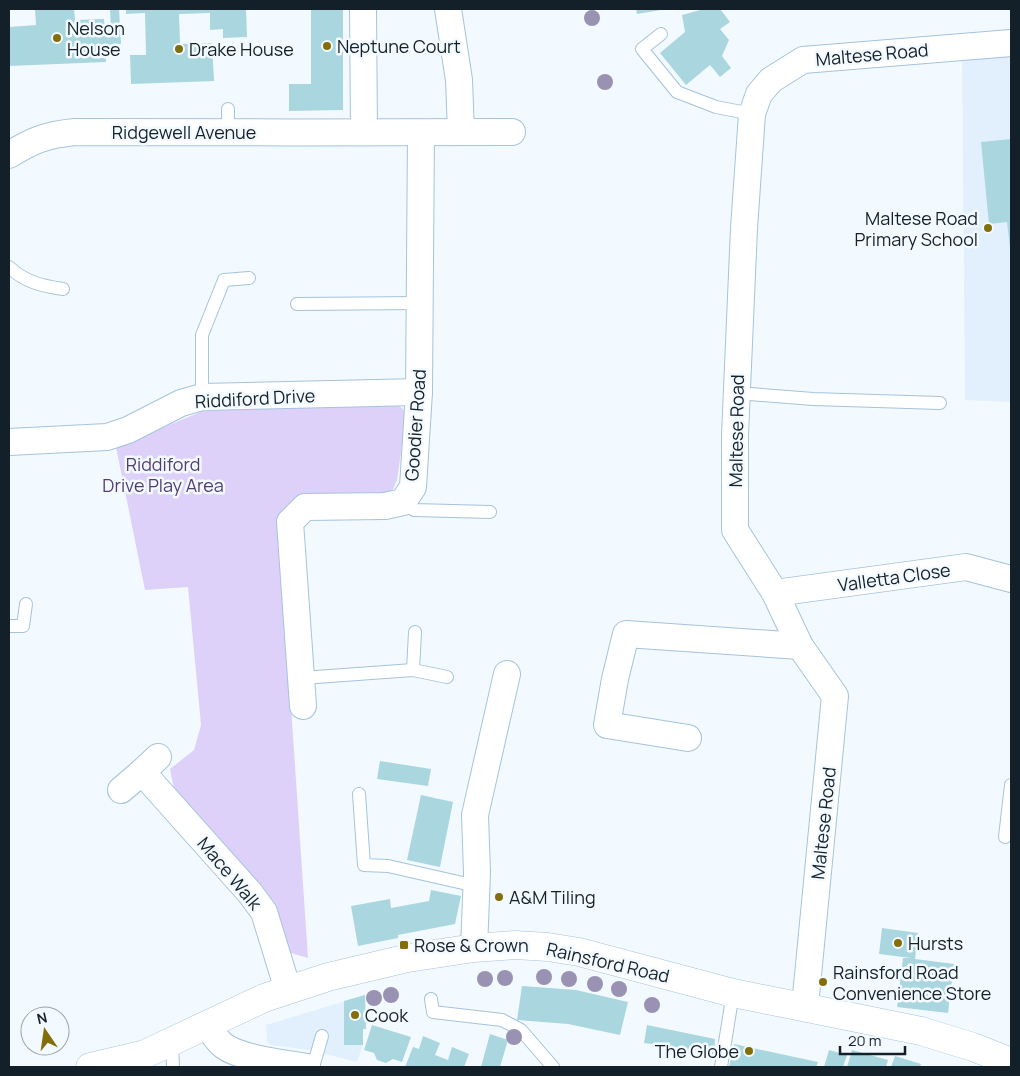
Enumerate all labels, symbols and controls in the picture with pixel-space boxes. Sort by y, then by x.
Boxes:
place label: Nelson House [67,16,125,61]
marker: Nelson House [51,32,63,44]
place label: Neptune Court [337,34,461,58]
place label: Drake House [189,37,294,61]
street label: Maltese Road [815,37,929,71]
marker: Neptune Court [321,40,333,52]
marker: Drake House [173,43,185,55]
street label: Ridgewell Avenue [112,120,256,144]
place label: Maltese Road Primary School [854,206,978,251]
marker: Maltese Road Primary School [982,222,994,234]
street label: Goodier Road [399,368,431,482]
street label: Maltese Road [723,374,749,488]
street label: Riddiford Drive [194,383,316,413]
park label: Riddiford Drive Play Area [102,452,224,497]
street label: Valletta Close [836,557,952,597]
street label: Maltese Road [805,766,841,880]
street label: Mace Walk [192,832,268,915]
place label: A&M Tiling [509,885,596,909]
marker: A&M Tiling [493,891,505,903]
place label: Hursts [908,931,963,955]
place label: Rose & Crown [414,933,529,957]
street label: Rainsford Road [544,936,672,988]
marker: Hursts [892,937,904,949]
marker: Rose & Crown [398,939,410,951]
place label: Rainsford Road Convenience Store [833,960,991,1005]
marker: Rainsford Road Convenience Store [817,976,829,988]
place label: Cook [365,1003,409,1027]
north arrow [20,1006,70,1056]
text: N [35,1007,49,1028]
marker: Cook [349,1009,361,1021]
scale bar [840,1024,905,1056]
text: 20 m [848,1030,881,1051]
place label: The Globe [655,1039,739,1063]
marker: The Globe [743,1045,755,1057]

